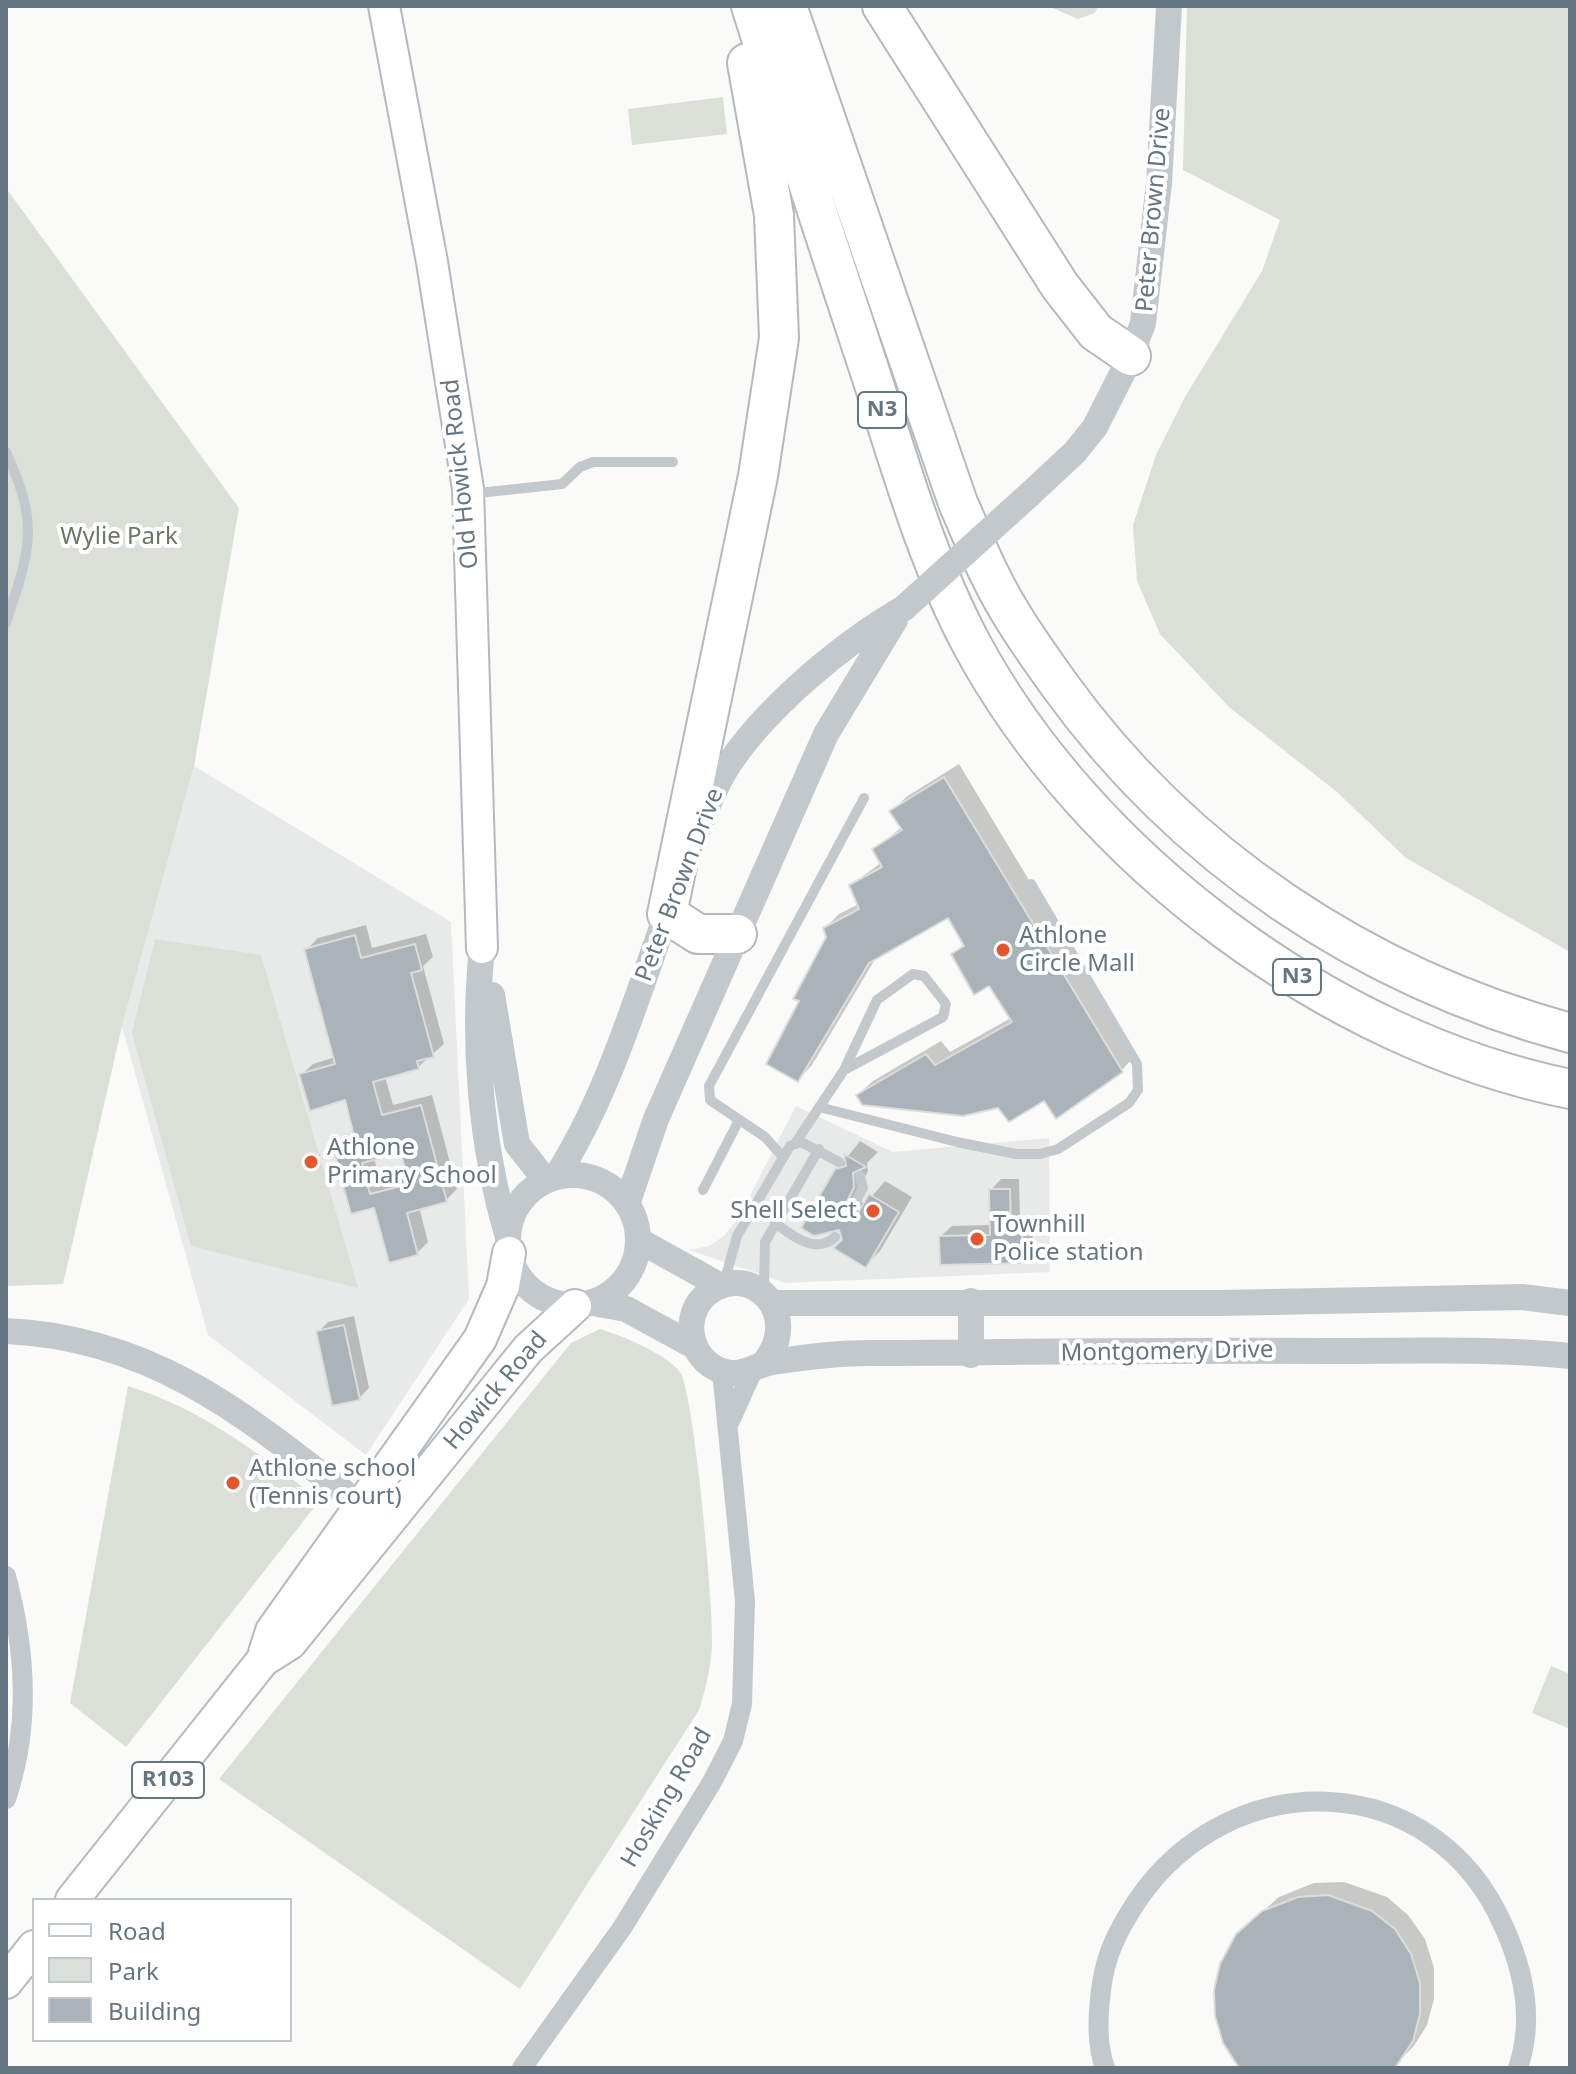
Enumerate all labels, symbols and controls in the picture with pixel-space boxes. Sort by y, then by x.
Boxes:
street label: Peter Brown Drive [1131,107,1177,313]
street label: Old Howick Road [437,377,485,571]
road number: N3 [858,392,906,428]
park label: Wylie Park [60,523,178,551]
street label: Peter Brown Drive [630,784,730,986]
place label: Athlone Circle Mall [1019,922,1135,978]
marker: Athlone Circle Mall [994,941,1012,959]
road number: N3 [1273,959,1321,995]
place label: Athlone Primary School [327,1134,497,1190]
marker: Athlone Primary School [302,1153,320,1171]
place label: Shell Select [730,1197,857,1225]
marker: Shell Select [864,1202,882,1220]
place label: Townhill Police station [993,1211,1144,1267]
marker: Townhill Police station [968,1230,986,1248]
street label: Howick Road [438,1326,554,1456]
street label: Montgomery Drive [1060,1336,1274,1368]
place label: Athlone school (Tennis court) [249,1455,416,1511]
marker: Athlone school (Tennis court) [224,1474,242,1492]
street label: Hosking Road [615,1723,719,1873]
road number: R103 [132,1762,204,1798]
legend [32,1898,292,2042]
text: Road [108,1914,166,1947]
text: Park [108,1954,159,1987]
text: Building [108,1994,201,2027]

